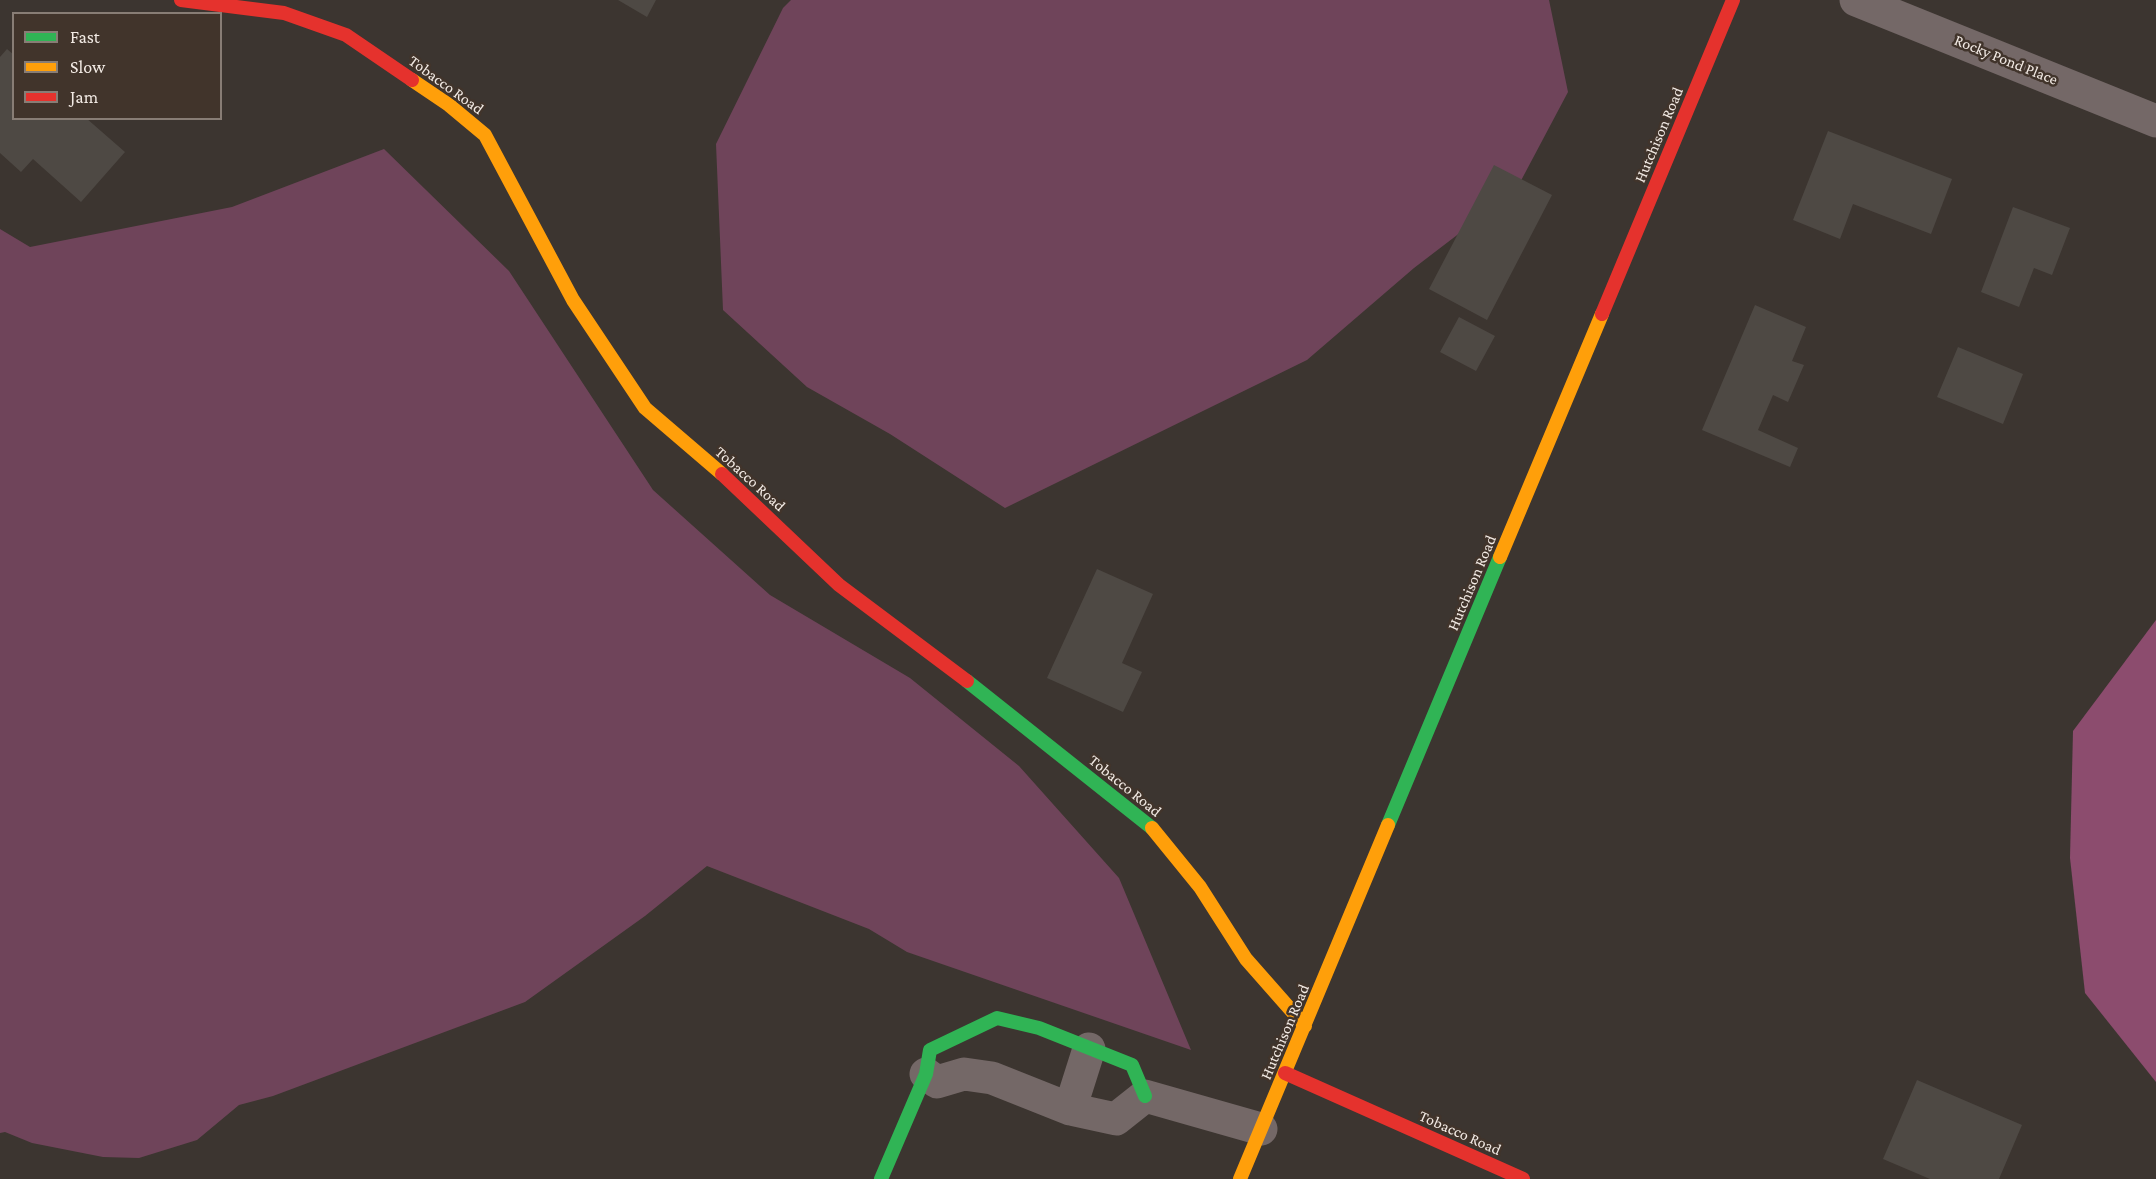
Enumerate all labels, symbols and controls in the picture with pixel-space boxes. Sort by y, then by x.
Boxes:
legend [12,12,222,120]
text: Fast [70,27,100,47]
street label: Rocky Pond Place [1951,31,2061,89]
street label: Tobacco Road [405,51,487,119]
text: Slow [70,57,105,77]
street label: Hutchison Road [1630,84,1688,186]
text: Jam [70,87,98,107]
street label: Tobacco Road [711,442,789,516]
street label: Hutchison Road [1443,532,1501,634]
street label: Tobacco Road [1085,751,1165,821]
street label: Hutchison Road [1256,981,1314,1083]
street label: Tobacco Road [1416,1106,1504,1160]

